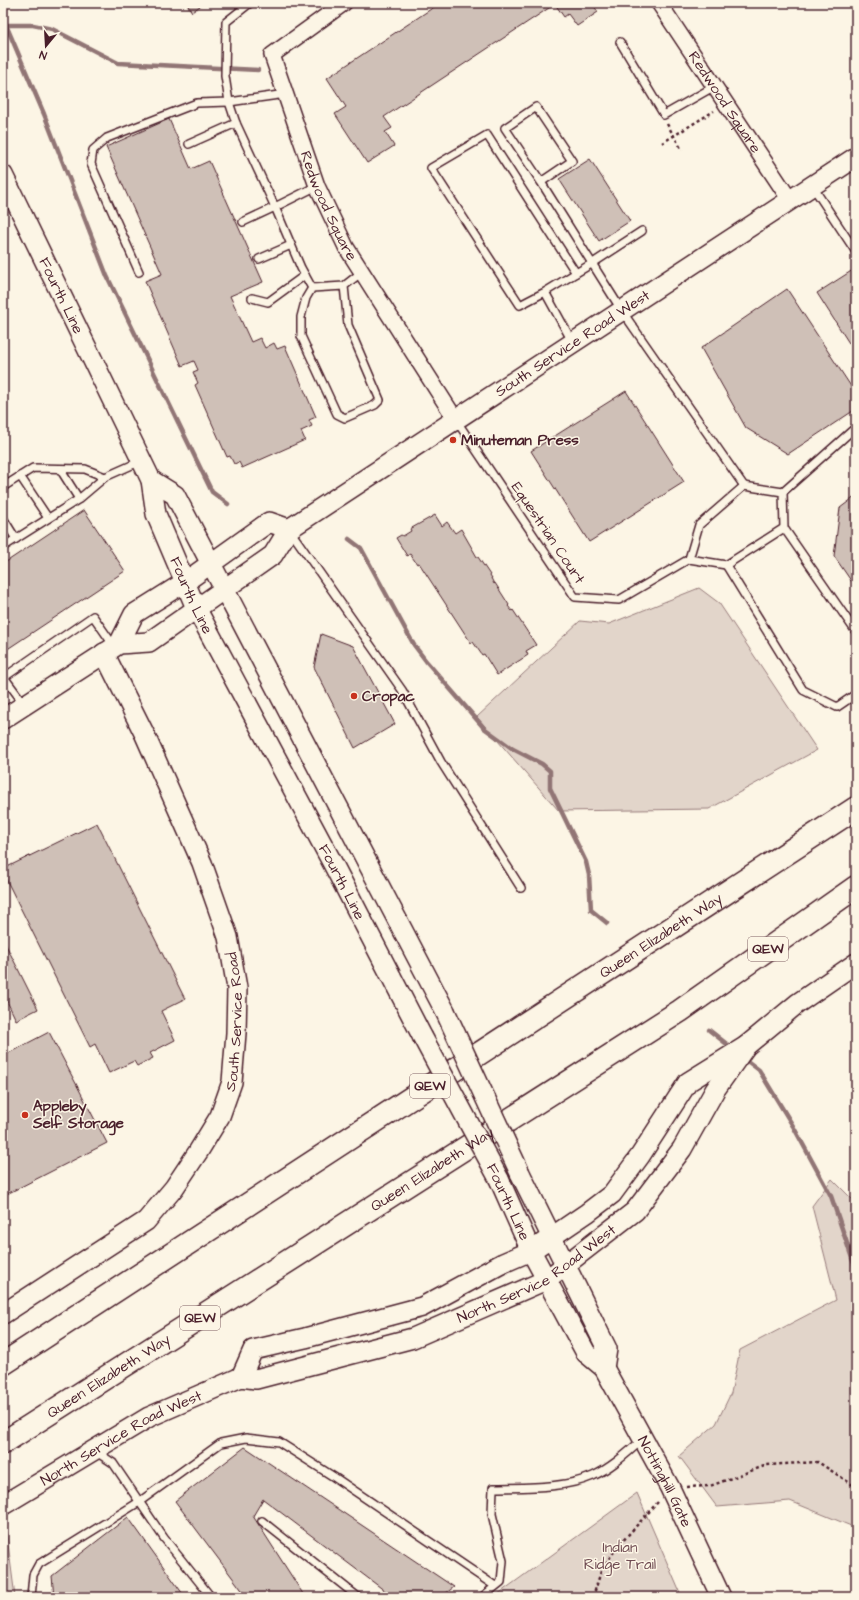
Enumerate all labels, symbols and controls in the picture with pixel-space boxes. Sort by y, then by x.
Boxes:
north arrow [26,26,66,66]
text: N [37,47,49,63]
street label: Redwood Square [683,47,766,157]
street label: Redwood Square [295,148,363,265]
street label: Fourth Line [34,254,89,337]
street label: South Service Road West [491,285,654,402]
place label: Minuteman Press [461,430,579,451]
marker: Minuteman Press [448,435,458,445]
street label: Equestrian Court [506,478,590,588]
street label: Fourth Line [165,553,218,637]
place label: Cropac [362,686,415,707]
marker: Cropac [349,691,359,701]
street label: Fourth Line [314,840,371,923]
street label: Queen Elizabeth Way [595,888,727,983]
road number: QEW [748,937,788,961]
street label: South Service Road [219,950,248,1094]
road number: QEW [410,1074,450,1098]
place label: Appleby Self Storage [32,1096,124,1136]
marker: Appleby Self Storage [20,1110,30,1120]
street label: Queen Elizabeth Way [366,1122,498,1216]
street label: Fourth Line [481,1160,535,1244]
street label: North Service Road West [454,1219,620,1328]
road number: QEW [180,1306,220,1330]
street label: Queen Elizabeth Way [43,1329,175,1423]
street label: North Service Road West [36,1385,205,1491]
street label: Nottinghill Gate [633,1432,697,1531]
park label: Indian Ridge Trail [584,1537,656,1576]

